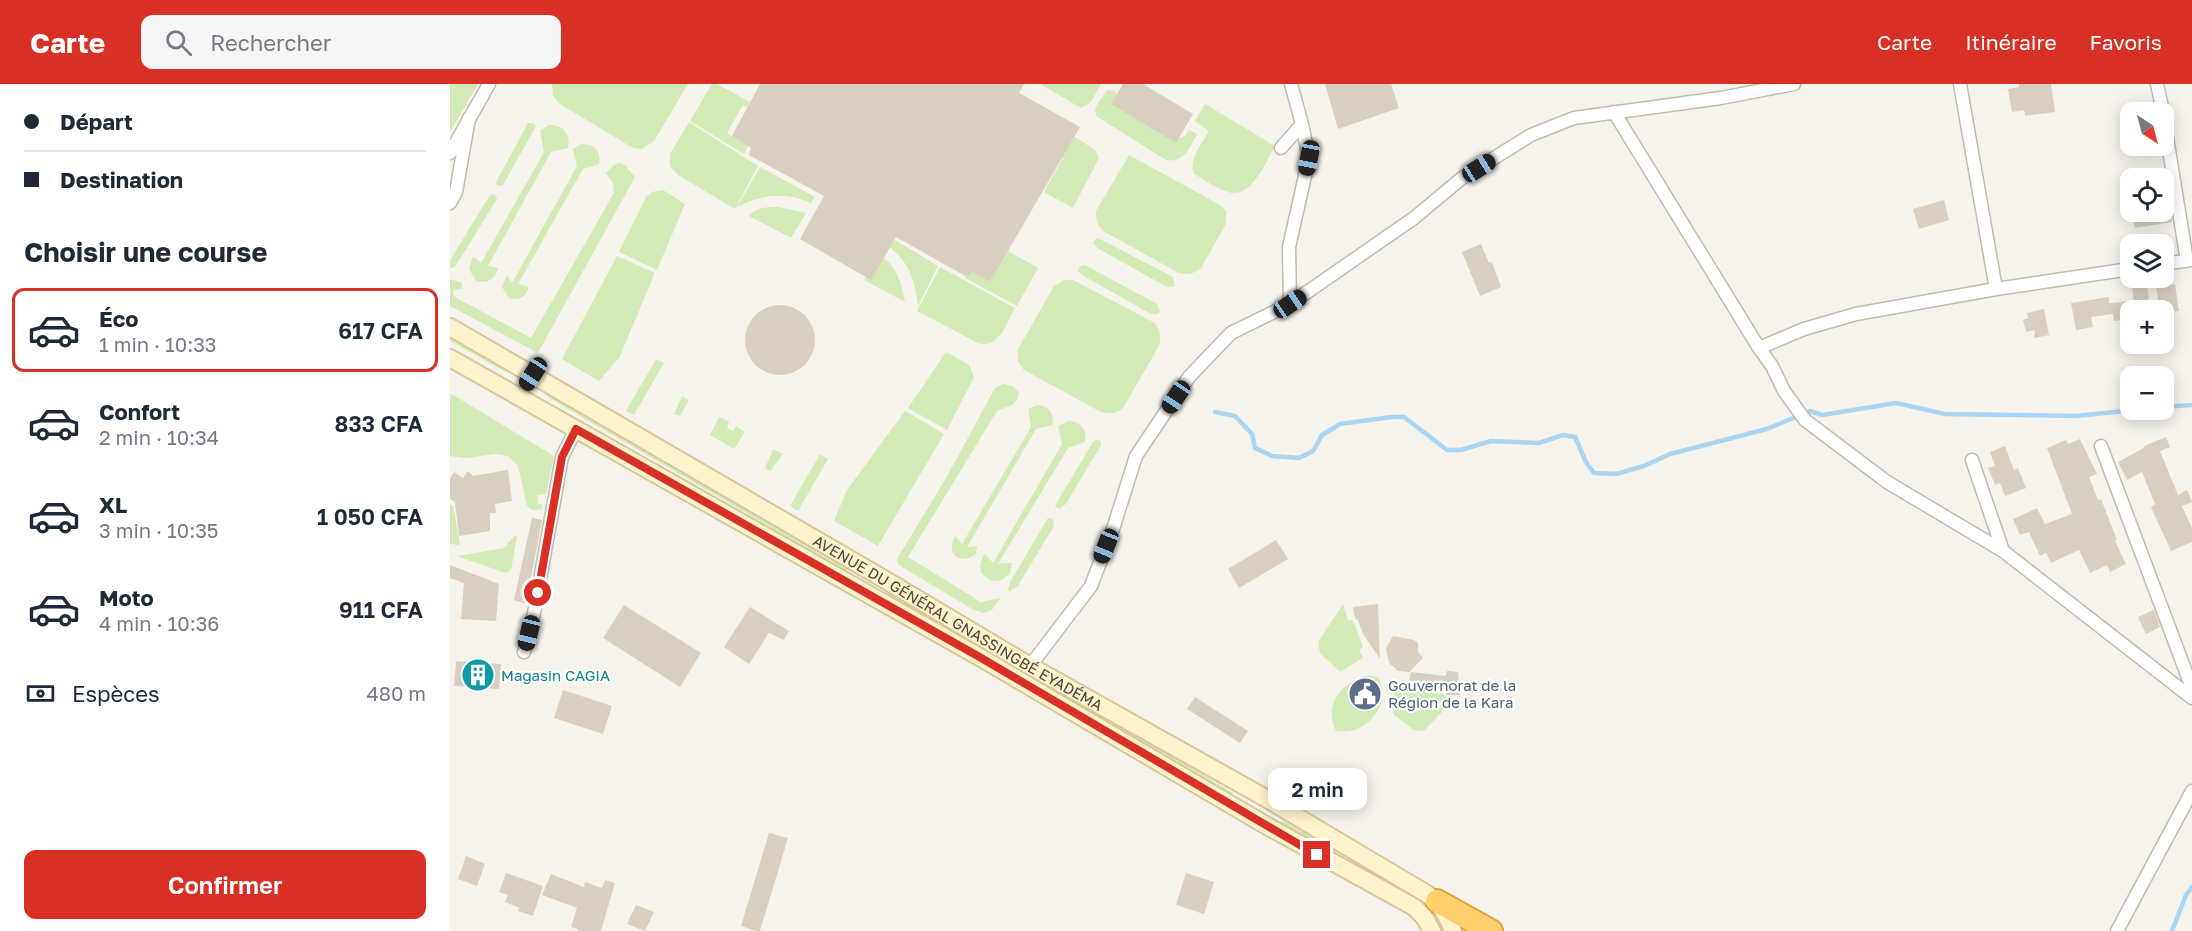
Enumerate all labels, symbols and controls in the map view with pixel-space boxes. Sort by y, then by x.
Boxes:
search box [141,15,561,69]
text: Carte [30,26,105,59]
icon: search [162,26,195,59]
text: Rechercher [210,29,331,56]
text: Carte [1877,29,1932,55]
text: Itinéraire [1965,29,2057,55]
text: Favoris [2090,29,2162,55]
north arrow [2120,102,2174,156]
map controls [2120,102,2174,420]
text: Départ [60,108,133,135]
car [1297,139,1321,177]
car [1459,151,1499,185]
text: Destination [60,166,183,193]
button: locate [2120,168,2174,222]
button: layers [2120,234,2174,288]
text: Choisir une course [24,236,267,268]
car [1270,286,1310,322]
button: + [2120,300,2174,354]
icon: car [27,303,81,357]
text: Éco [99,305,138,332]
text: 617 CFA [338,317,423,344]
text: 1 min · 10:33 [99,332,217,356]
car [516,354,550,394]
button: − [2120,366,2174,420]
car [1158,377,1194,417]
icon: car [27,396,81,450]
text: Confort [99,398,180,425]
text: 833 CFA [335,410,423,437]
text: 2 min · 10:34 [99,425,219,449]
icon: car [27,489,81,543]
text: XL [99,491,127,518]
text: 1 050 CFA [317,503,423,530]
text: 3 min · 10:35 [99,518,218,542]
car [1091,526,1121,566]
street label: AVENUE DU GÉNÉRAL GNASSINGBÉ EYADÉMA [810,531,1106,714]
route start [524,579,551,606]
icon: car [27,582,81,636]
text: Moto [99,584,154,611]
text: 911 CFA [339,596,423,623]
text: 4 min · 10:36 [99,611,219,635]
car [516,613,542,653]
building icon: Magasin CAGIA [460,657,496,693]
place label: Magasin CAGIA [501,666,610,684]
public building icon: Gouvernorat de la Région de la Kara [1347,676,1383,712]
place label: Gouvernorat de la Région de la Kara [1388,676,1516,711]
icon: cash [24,677,57,710]
text: Espèces [72,680,160,707]
text: 480 m [367,681,426,705]
callout: 2 min [1268,768,1366,810]
text: 2 min [1292,777,1344,801]
route end [1303,841,1330,868]
button: Confirmer [24,850,426,919]

